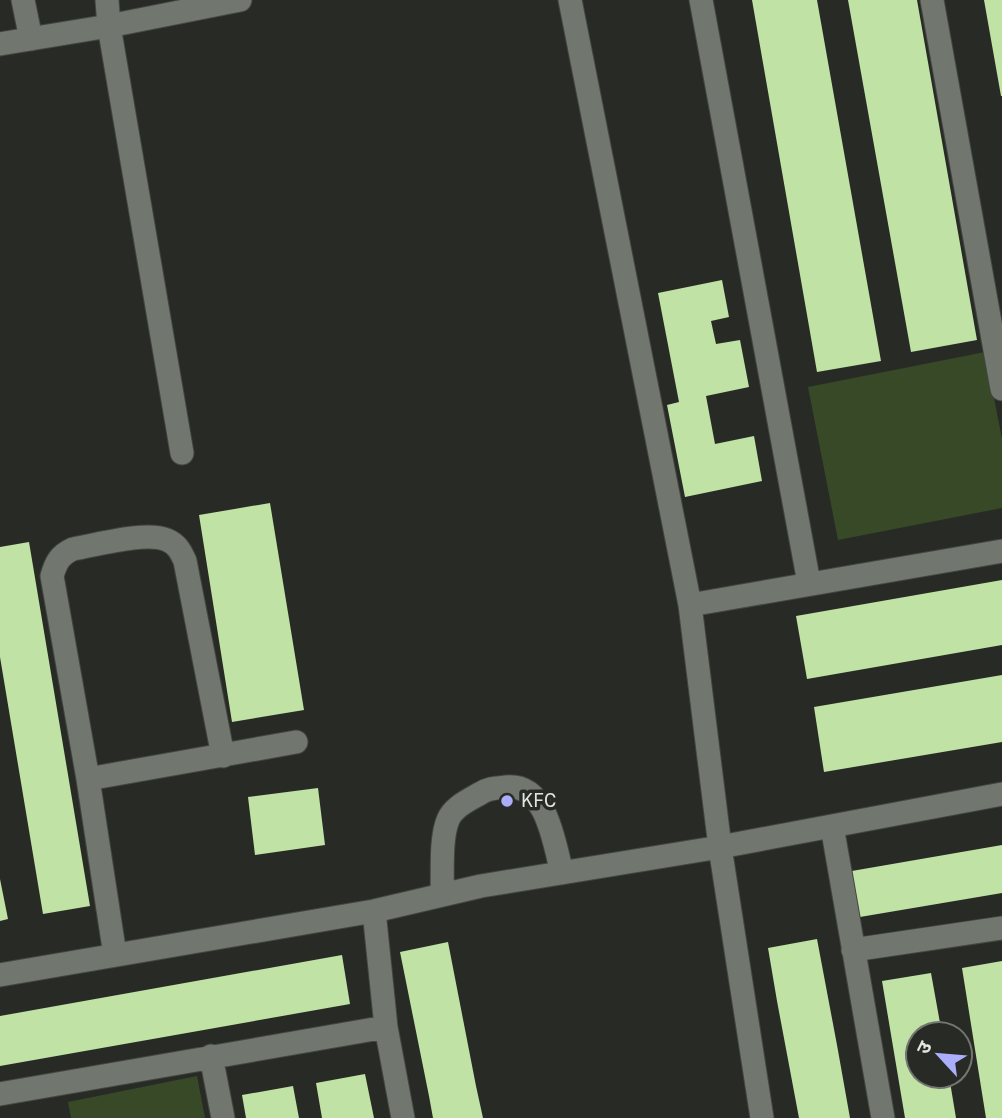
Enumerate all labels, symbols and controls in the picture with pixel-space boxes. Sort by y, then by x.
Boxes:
place label: KFC [521,790,556,811]
marker: KFC [499,793,515,809]
north arrow [904,1020,974,1090]
text: उ [911,1037,936,1057]

